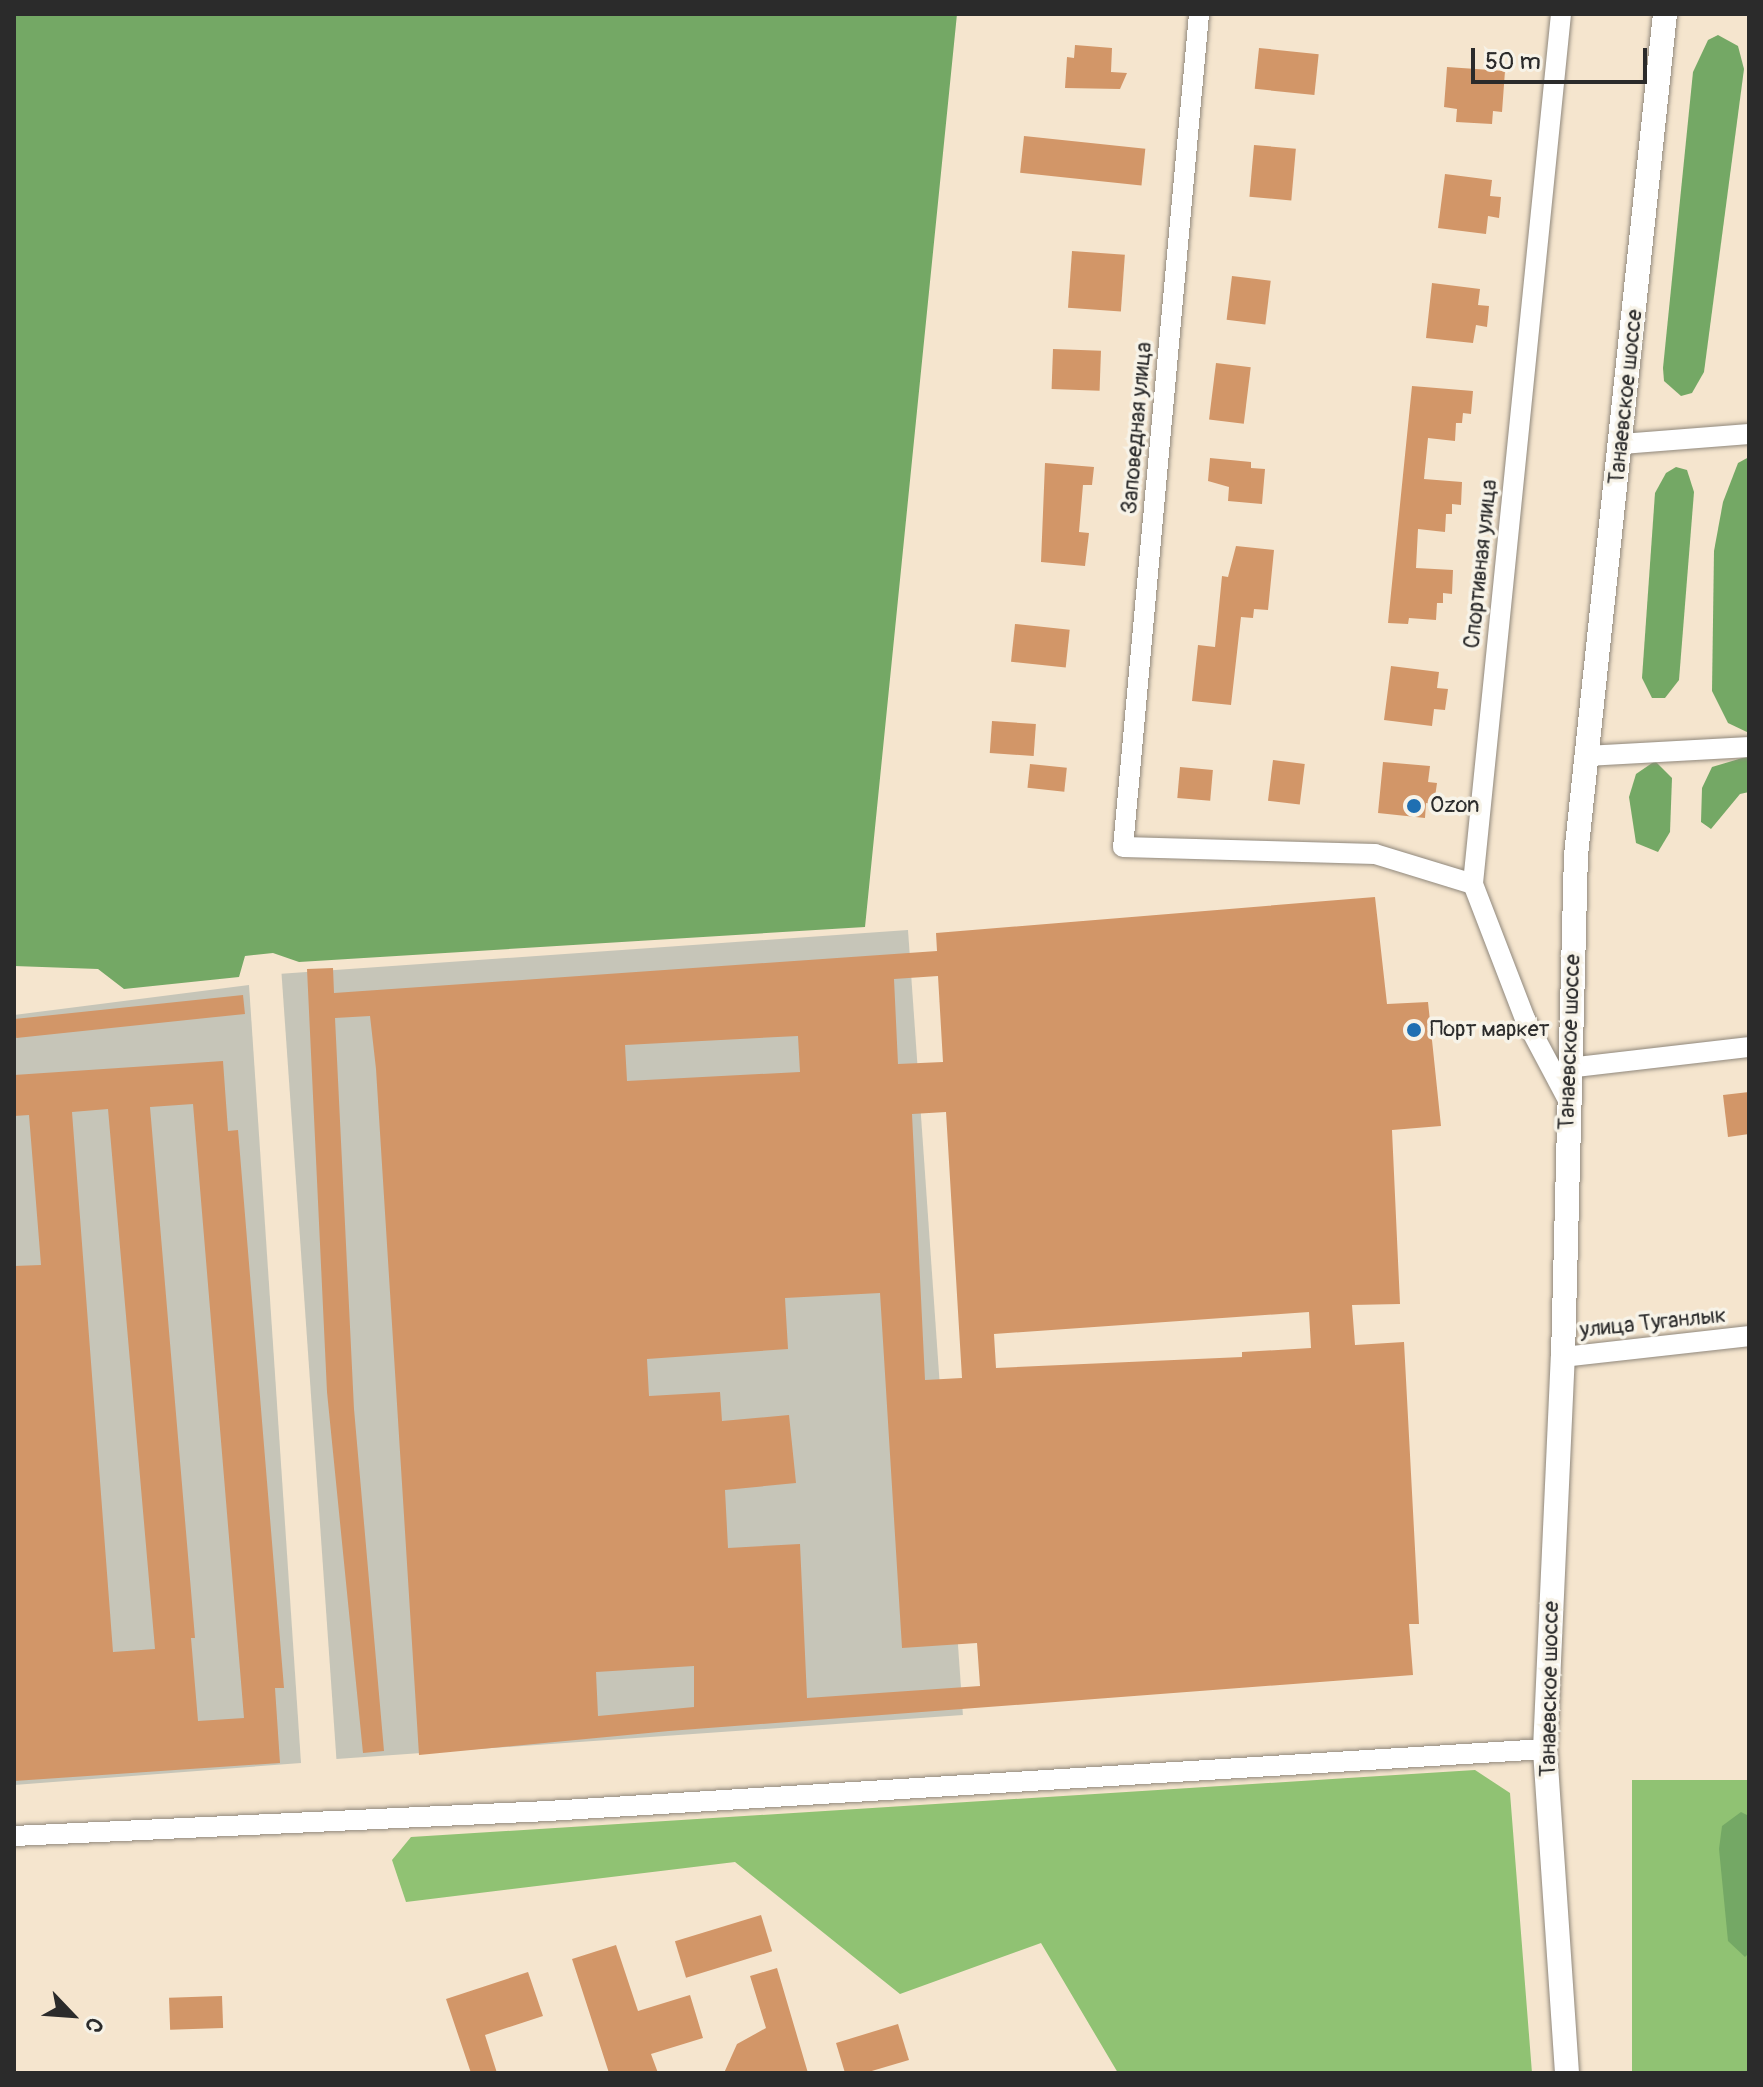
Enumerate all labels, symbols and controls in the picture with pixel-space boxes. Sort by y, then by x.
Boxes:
scale bar [1475,32,1651,82]
text: 50 m [1485,47,1541,76]
street label: Танаевское шоссе [1604,308,1648,486]
street label: Заповедная улица [1116,341,1158,515]
street label: Спортивная улица [1459,478,1503,650]
place label: Ozon [1430,793,1479,819]
marker: Ozon [1405,797,1423,815]
street label: Танаевское шоссе [1554,954,1586,1130]
place label: Порт маркет [1430,1017,1550,1043]
marker: Порт маркет [1405,1021,1423,1039]
street label: улица Туганлык [1579,1302,1727,1344]
street label: Танаевское шоссе [1535,1601,1565,1777]
north arrow [32,1975,112,2055]
text: С [78,2013,109,2037]

